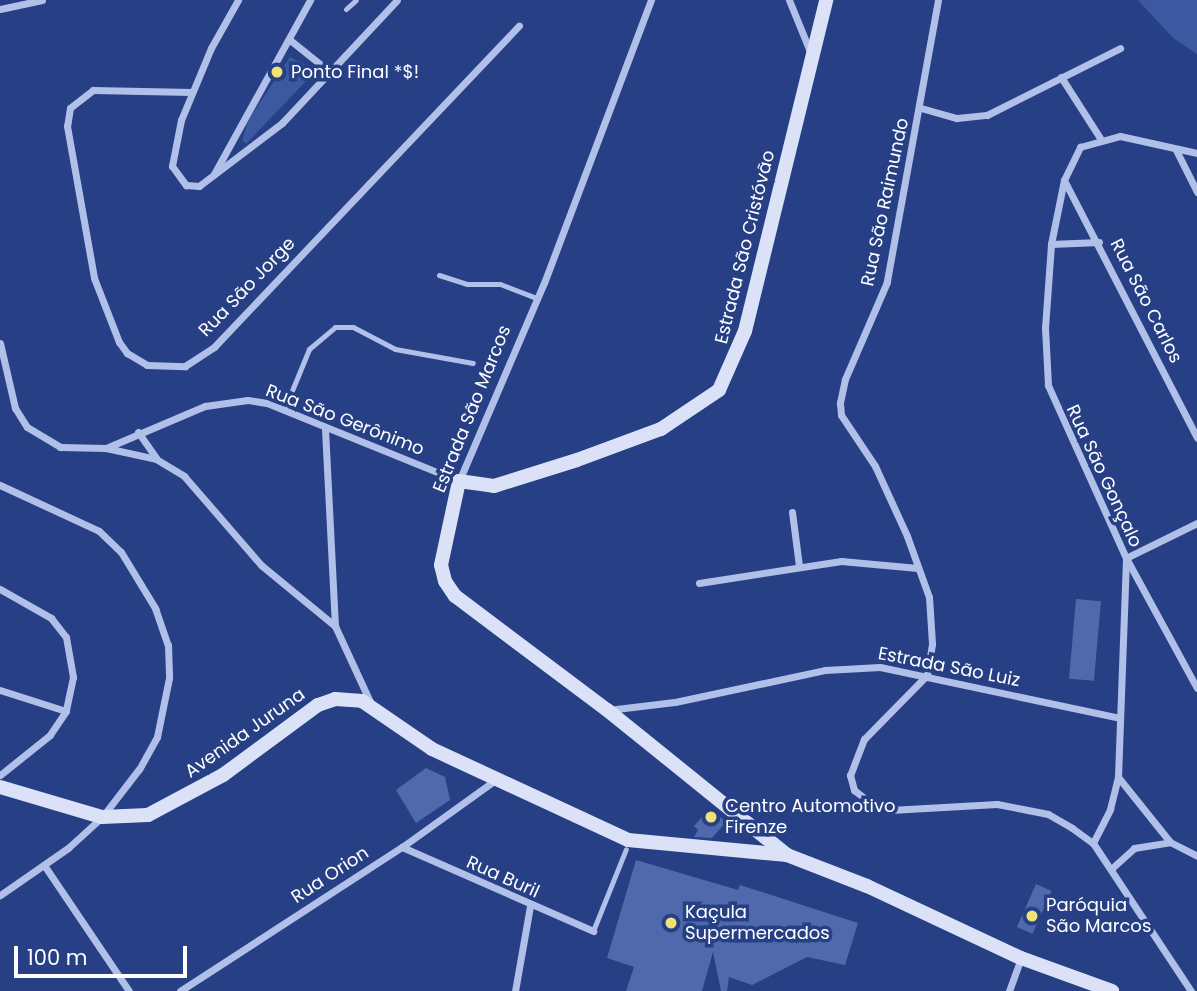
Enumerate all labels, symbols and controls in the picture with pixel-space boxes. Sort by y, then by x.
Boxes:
place label: Ponto Final *$! [291,61,419,83]
marker: Ponto Final *$! [269,64,285,80]
street label: Rua São Raimundo [857,116,913,288]
street label: Estrada São Cristóvão [711,148,779,346]
street label: Rua São Jorge [194,233,300,341]
street label: Rua São Carlos [1105,235,1187,367]
street label: Estrada São Marcos [429,322,515,496]
street label: Rua São Gerônimo [263,380,427,460]
street label: Rua São Gonçalo [1062,401,1146,551]
street label: Estrada São Luiz [876,643,1022,691]
street label: Avenida Juruna [181,684,309,782]
place label: Centro Automotivo Firenze [725,796,896,838]
marker: Centro Automotivo Firenze [703,809,719,825]
street label: Rua Orion [287,842,373,908]
street label: Rua Buril [463,851,543,903]
place label: Paróquia São Marcos [1046,895,1151,937]
place label: Kaçula Supermercados [685,902,830,944]
marker: Paróquia São Marcos [1024,908,1040,924]
marker: Kaçula Supermercados [663,915,679,931]
scale bar [18,932,191,976]
text: 100 m [27,943,87,972]

